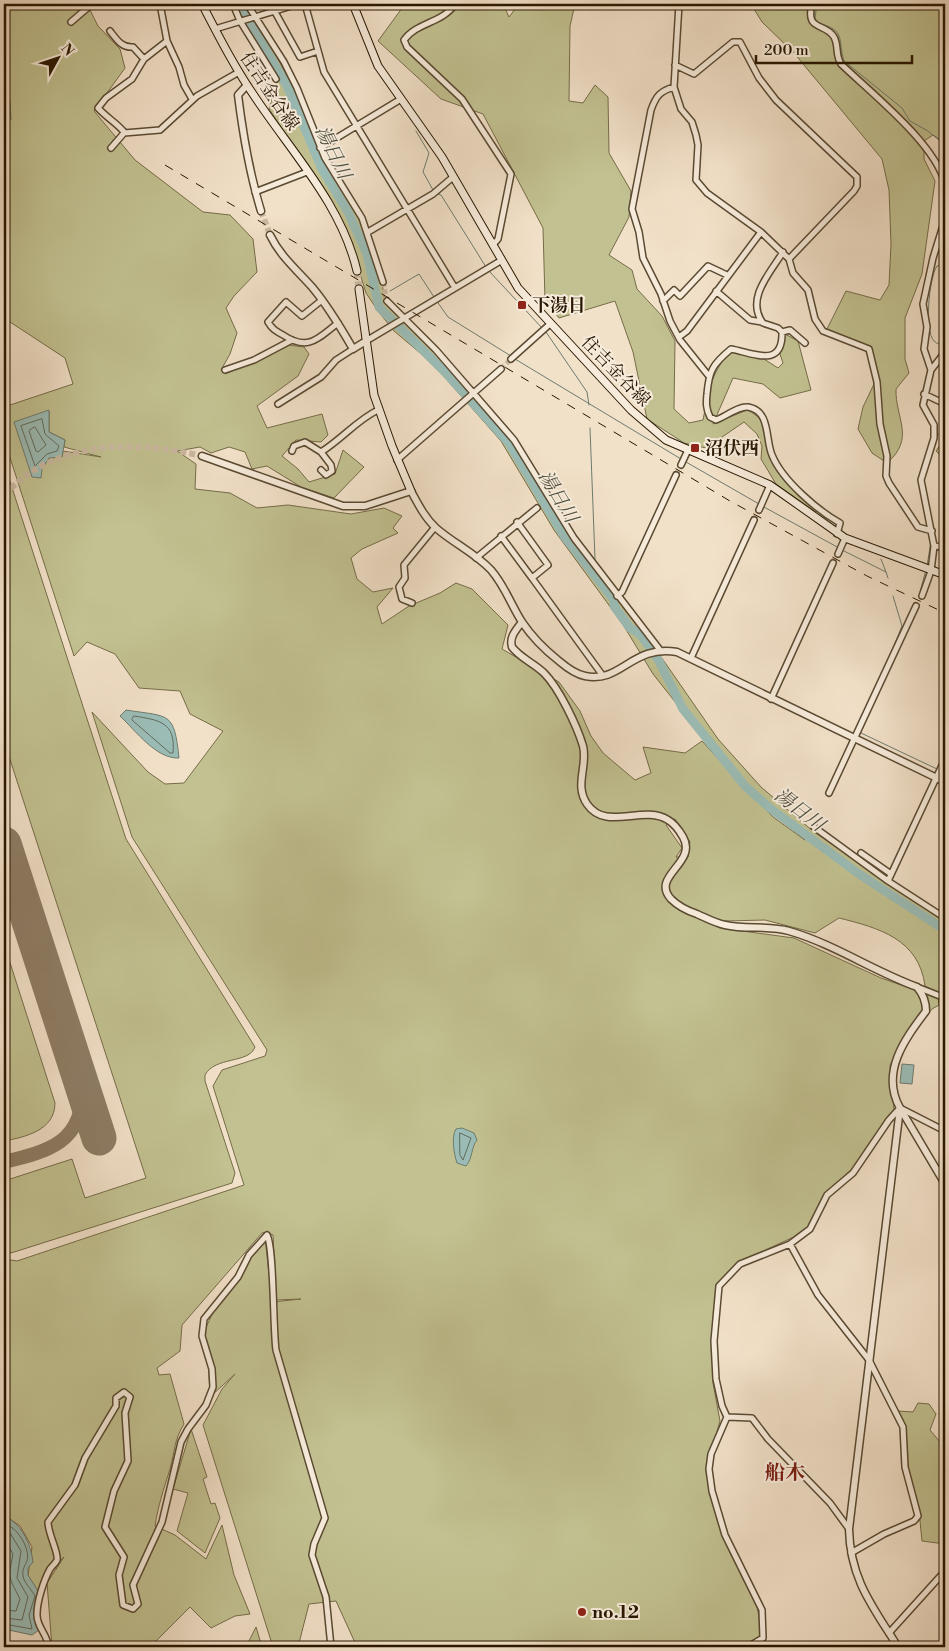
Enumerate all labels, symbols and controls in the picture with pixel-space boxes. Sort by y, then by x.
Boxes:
north arrow [32,32,82,82]
scale bar [756,32,913,64]
text: N [57,40,78,60]
text: 200 m [764,41,809,60]
street label: 住吉金谷線 [235,48,304,135]
water label: 湯日川 [310,122,357,185]
place label: 下湯日 [532,294,586,317]
marker: 下湯日 [516,299,528,311]
street label: 住吉金谷線 [576,331,655,412]
place label: 沼伏西 [705,437,759,460]
marker: 沼伏西 [689,442,701,454]
water label: 湯日川 [533,466,584,529]
water label: 湯日川 [770,783,831,838]
district label: 船木 [765,1461,805,1486]
place label: no.12 [592,1601,639,1624]
marker: no.12 [576,1606,588,1618]

